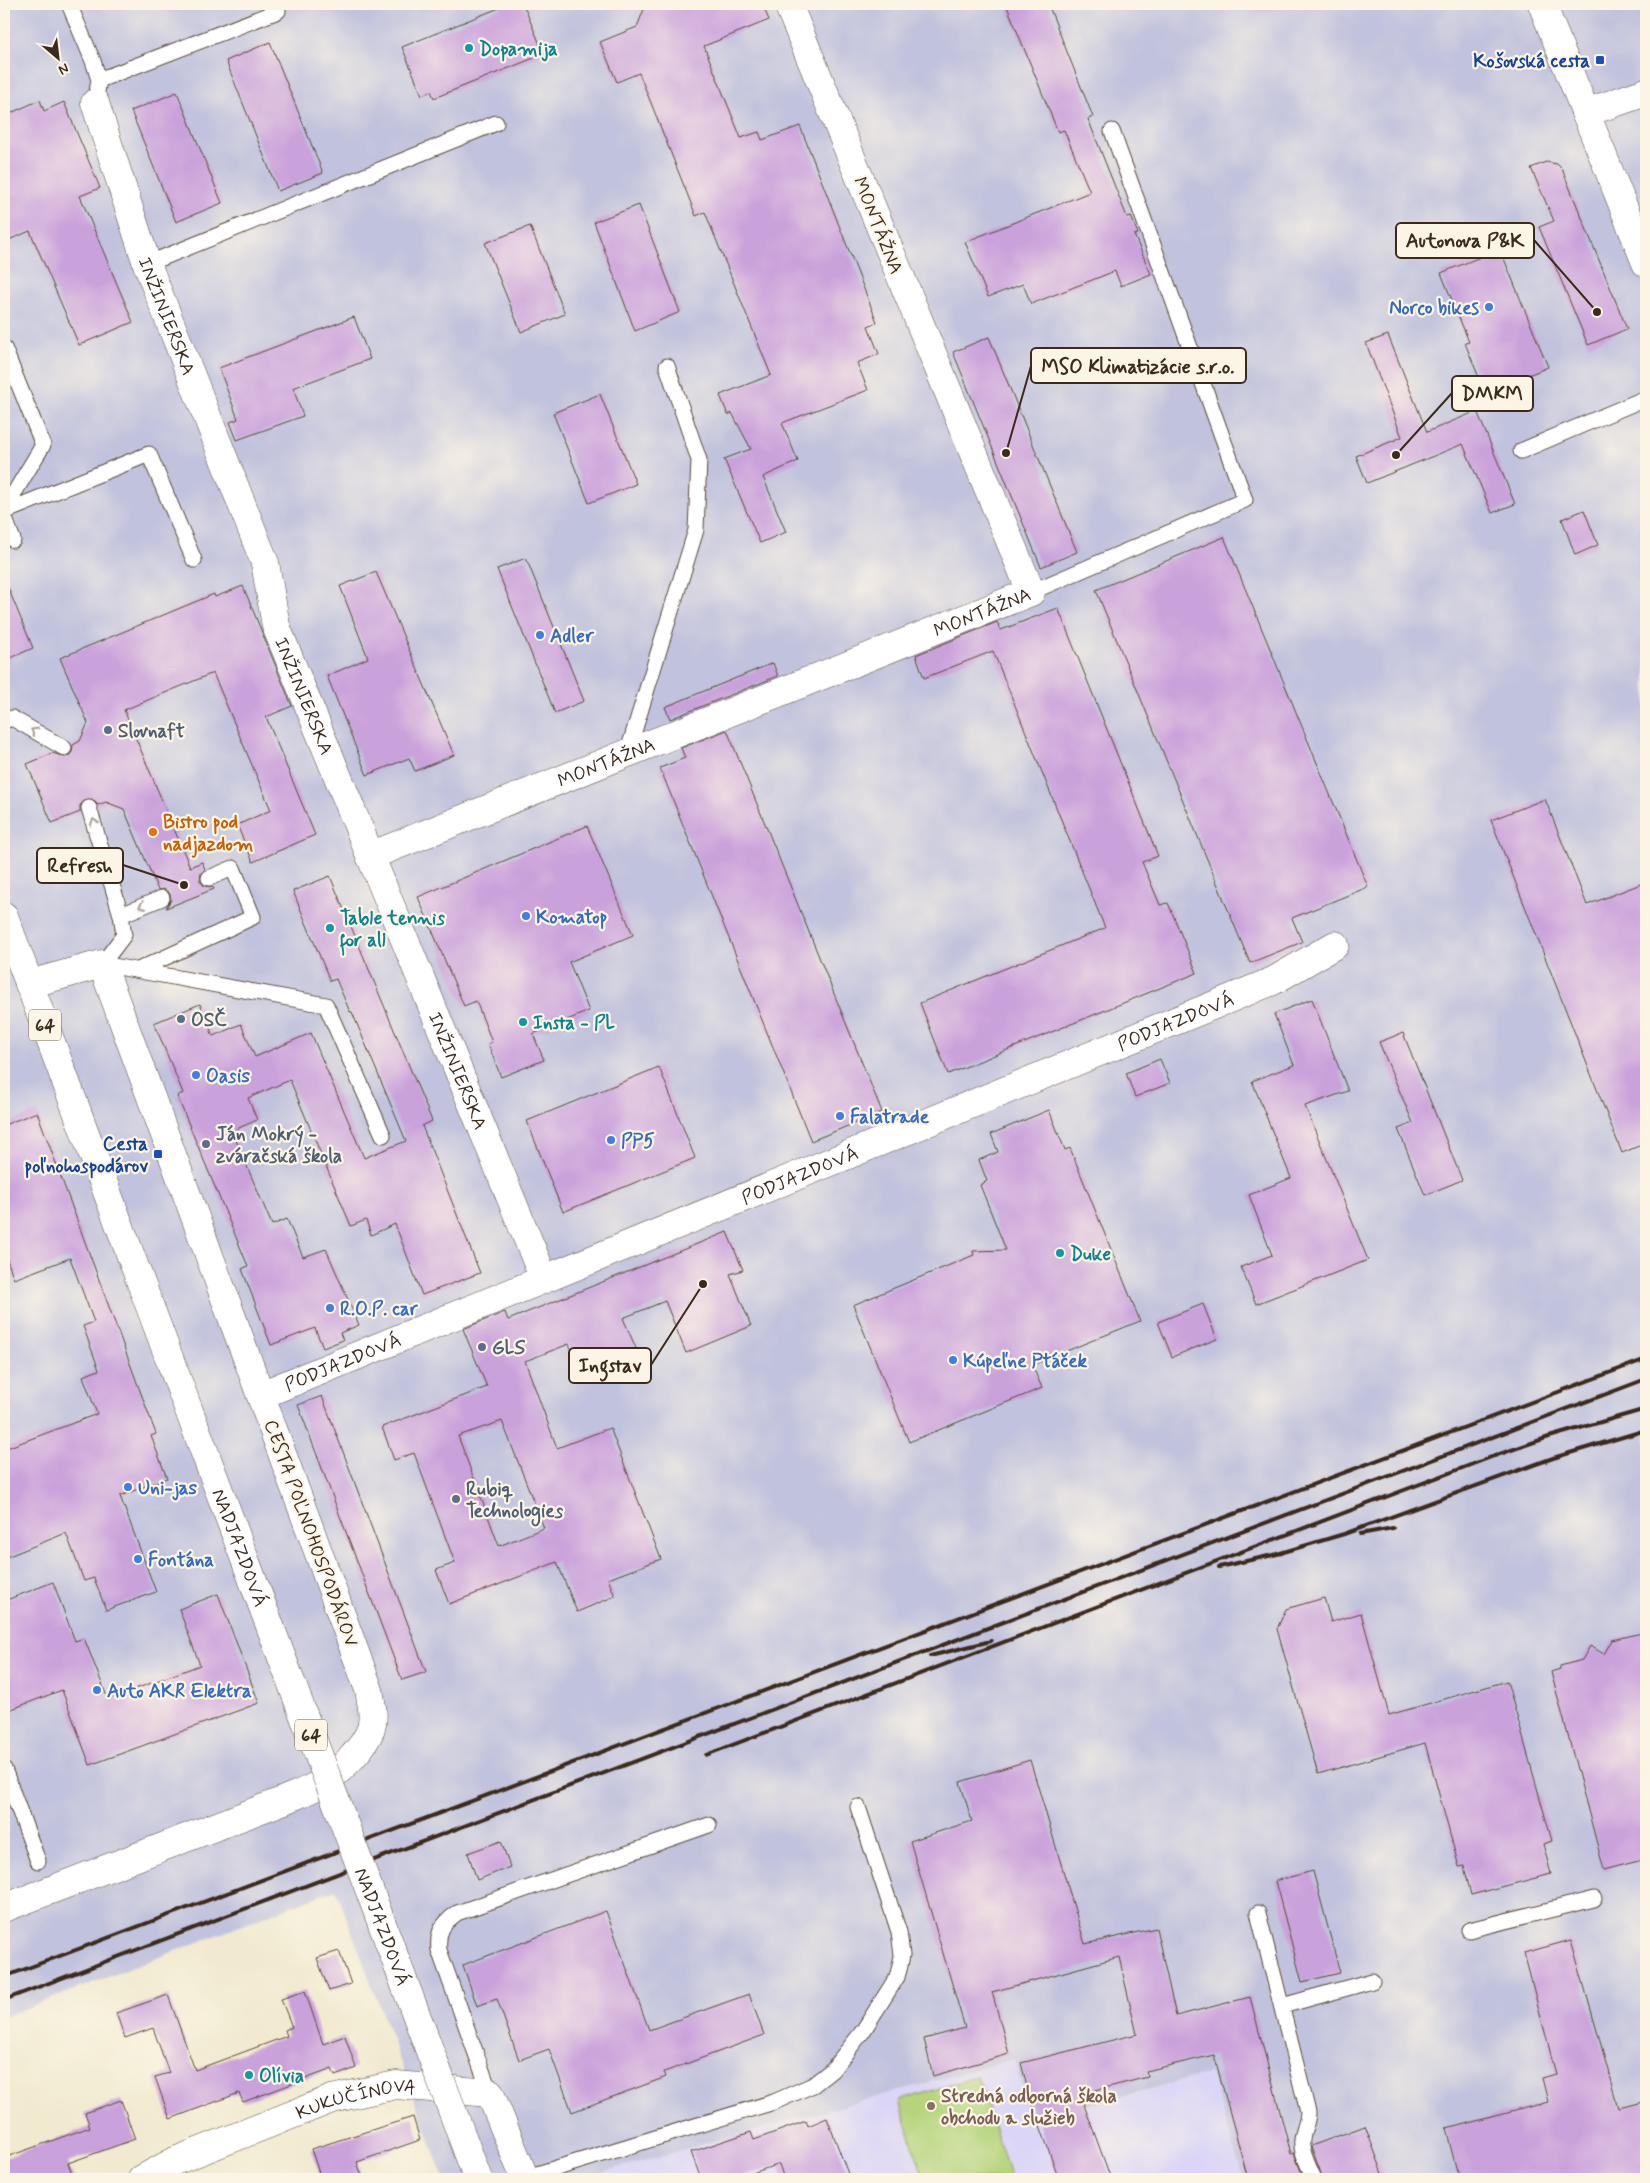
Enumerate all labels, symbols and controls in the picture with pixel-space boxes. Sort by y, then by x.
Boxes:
north arrow [32,32,82,82]
place label: Dopamija [479,37,558,62]
marker: Dopamija [463,42,475,54]
place label: Košovská cesta [1473,49,1590,74]
marker: Košovská cesta [1594,54,1606,66]
text: N [55,58,72,79]
street label: MONTÁŽNA [847,173,909,278]
callout: Autonova P&K [1396,223,1534,258]
text: Autonova P&K [1406,228,1525,255]
street label: INŽINIERSKA [132,254,201,379]
place label: Norco bikes [1389,296,1480,321]
marker: Norco bikes [1483,301,1495,313]
callout: MSO Klimatizácie s.r.o. [1031,348,1246,383]
text: MSO Klimatizácie s.r.o. [1042,354,1235,381]
callout: DMKM [1452,376,1533,411]
text: DMKM [1461,381,1523,408]
street label: MONTÁŽNA [930,582,1035,644]
place label: Adler [550,624,595,649]
marker: Adler [534,629,546,641]
street label: INŽINIERSKA [268,634,339,759]
place label: Slovnaft [118,719,185,744]
marker: Slovnaft [102,724,114,736]
one-way arrow [31,727,40,737]
street label: MONTÁŽNA [554,732,659,794]
place label: Bistro pod nadjazdom [163,810,254,858]
one-way arrow [89,818,99,827]
marker: Bistro pod nadjazdom [147,826,159,838]
callout: Refresh [37,848,123,883]
text: Refresh [47,853,113,880]
one-way arrow [138,901,146,911]
place label: Komatop [536,905,607,930]
place label: Table tennis for all [339,906,445,956]
marker: Komatop [520,910,532,922]
marker: Table tennis for all [324,922,336,934]
street label: PODJAZDOVÁ [1114,986,1238,1057]
place label: OSČ [191,1007,229,1033]
street label: INŽINIERSKA [422,1008,492,1134]
road number: 64 [29,1010,61,1040]
place label: Insta - PL [533,1011,615,1036]
marker: OSČ [175,1013,187,1025]
marker: Insta - PL [517,1016,529,1028]
place label: Oasis [206,1064,250,1089]
marker: Oasis [190,1069,202,1081]
place label: Falatrade [850,1105,930,1130]
marker: Falatrade [834,1110,846,1122]
place label: Ján Mokrý - zváračská škola [216,1122,342,1169]
place label: PP5 [621,1129,655,1154]
place label: Cesta poľnohospodárov [25,1132,148,1179]
marker: PP5 [605,1134,617,1146]
marker: Ján Mokrý - zváračská škola [200,1138,212,1150]
street label: PODJAZDOVÁ [738,1140,862,1211]
marker: Cesta poľnohospodárov [152,1148,164,1160]
place label: Duke [1070,1242,1111,1267]
marker: Duke [1054,1247,1066,1259]
place label: R.O.P. car [340,1297,419,1322]
marker: R.O.P. car [324,1302,336,1314]
street label: PODJAZDOVÁ [281,1327,405,1398]
place label: GLS [492,1336,525,1361]
marker: GLS [476,1341,488,1353]
callout: Ingstav [569,1348,651,1383]
place label: Kúpeľne Ptáček [963,1349,1088,1374]
text: Ingstav [579,1353,642,1382]
marker: Kúpeľne Ptáček [947,1354,959,1366]
street label: CESTA POĽNOHOSPODÁROV [258,1416,364,1651]
place label: Uni-jas [138,1476,197,1501]
place label: Rubiq Technologies [466,1477,564,1527]
marker: Uni-jas [122,1481,134,1493]
street label: NADJAZDOVÁ [205,1485,274,1611]
marker: Rubiq Technologies [450,1493,462,1505]
place label: Fontána [148,1548,214,1573]
marker: Fontána [132,1553,144,1565]
place label: Auto AKR Elektra [107,1679,252,1704]
marker: Auto AKR Elektra [91,1684,103,1696]
road number: 64 [295,1720,327,1750]
street label: NADJAZDOVÁ [348,1864,416,1990]
place label: Olívia [259,2064,304,2089]
marker: Olívia [243,2069,255,2081]
street label: KUKUČÍNOVA [292,2074,417,2126]
place label: Stredná odborná škola obchodu a služieb [941,2084,1117,2131]
marker: Stredná odborná škola obchodu a služieb [925,2100,937,2112]

